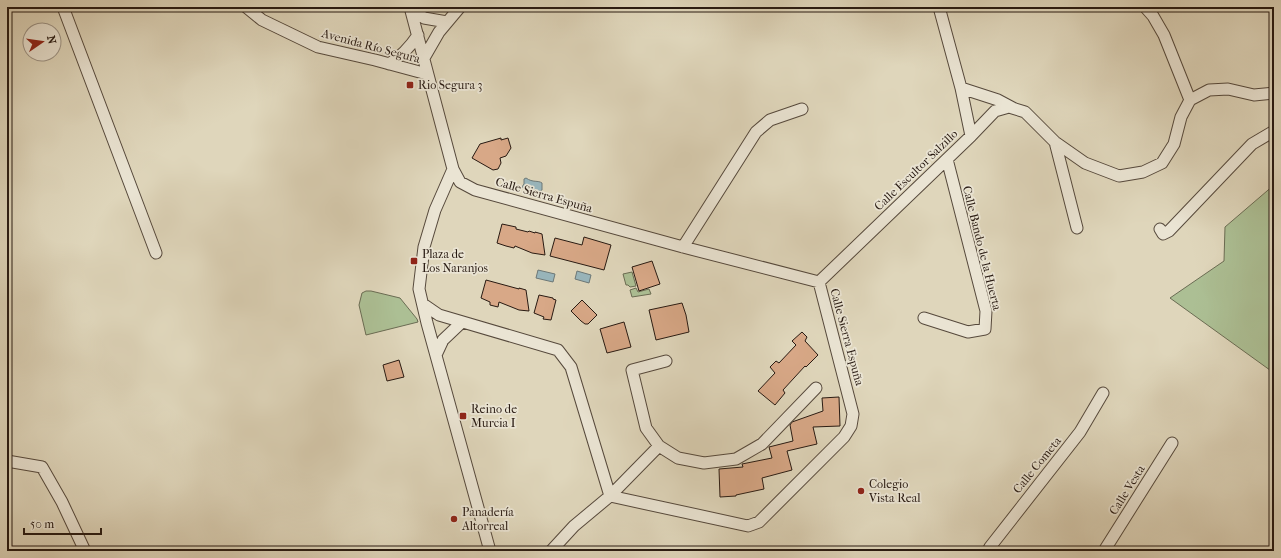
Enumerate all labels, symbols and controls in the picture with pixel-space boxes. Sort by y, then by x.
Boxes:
north arrow [22,22,62,62]
street label: Avenida Río Segura [319,26,422,66]
text: N [44,34,59,46]
place label: Rio Segura 3 [418,78,483,92]
marker: Rio Segura 3 [405,80,415,90]
street label: Calle Escultor Salzillo [871,127,961,213]
street label: Calle Sierra Espuña [494,174,594,216]
street label: Calle Bando de la Huerta [960,184,1004,312]
place label: Plaza de Los Naranjos [422,247,488,275]
marker: Plaza de Los Naranjos [409,256,419,266]
street label: Calle Sierra Espuña [827,287,867,388]
place label: Reino de Murcia I [471,402,517,430]
marker: Reino de Murcia I [458,411,468,421]
street label: Calle Cometa [1010,434,1064,496]
street label: Calle Vesta [1106,462,1148,517]
place label: Colegio Vista Real [868,477,921,505]
marker: Colegio Vista Real [856,486,866,496]
place label: Panadería Altorreal [461,505,514,533]
scale bar [24,510,101,536]
marker: Panadería Altorreal [449,514,459,524]
text: 50 m [30,517,54,531]

